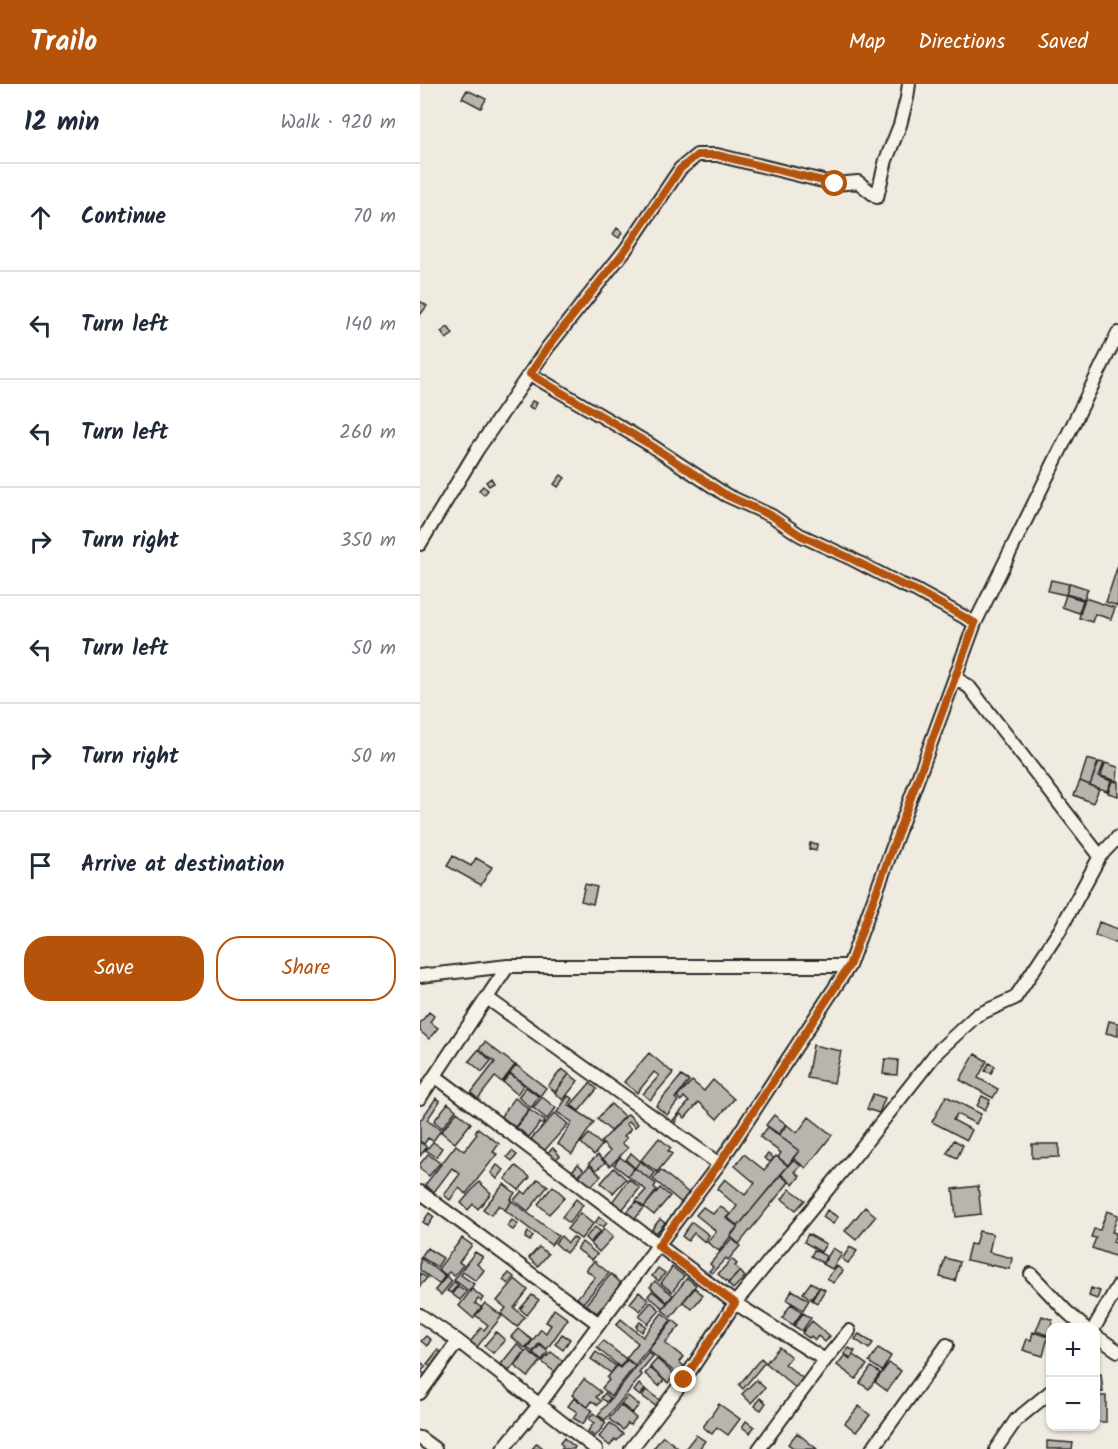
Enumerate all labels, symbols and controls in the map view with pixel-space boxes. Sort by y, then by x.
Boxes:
text: Trailo [30,20,97,65]
text: Map [849,26,885,59]
text: Directions [918,26,1005,59]
text: Saved [1038,26,1088,59]
text: 12 min [24,102,99,144]
text: Walk · 920 m [281,107,396,139]
route start [821,170,847,196]
text: Continue [81,200,166,235]
icon: ahead [24,201,57,234]
text: 70 m [353,201,396,233]
text: Turn left [81,308,168,343]
icon: left [24,309,57,342]
text: 140 m [345,309,396,341]
text: Turn left [81,416,168,451]
icon: left [24,417,57,450]
text: 260 m [339,417,396,449]
text: Turn right [81,524,179,559]
icon: right [24,525,57,558]
text: 350 m [340,525,396,557]
text: Turn left [81,632,168,667]
icon: left [24,633,57,666]
text: 50 m [351,633,396,665]
text: Turn right [81,740,179,775]
icon: right [24,741,57,774]
text: 50 m [351,741,396,773]
text: Arrive at destination [81,848,284,883]
icon: arrive [24,849,57,882]
button: Save [24,936,204,1001]
button: Share [216,936,396,1001]
map controls [1046,1323,1100,1431]
button: + [1046,1323,1100,1377]
route end [670,1366,696,1392]
button: − [1046,1377,1100,1431]

